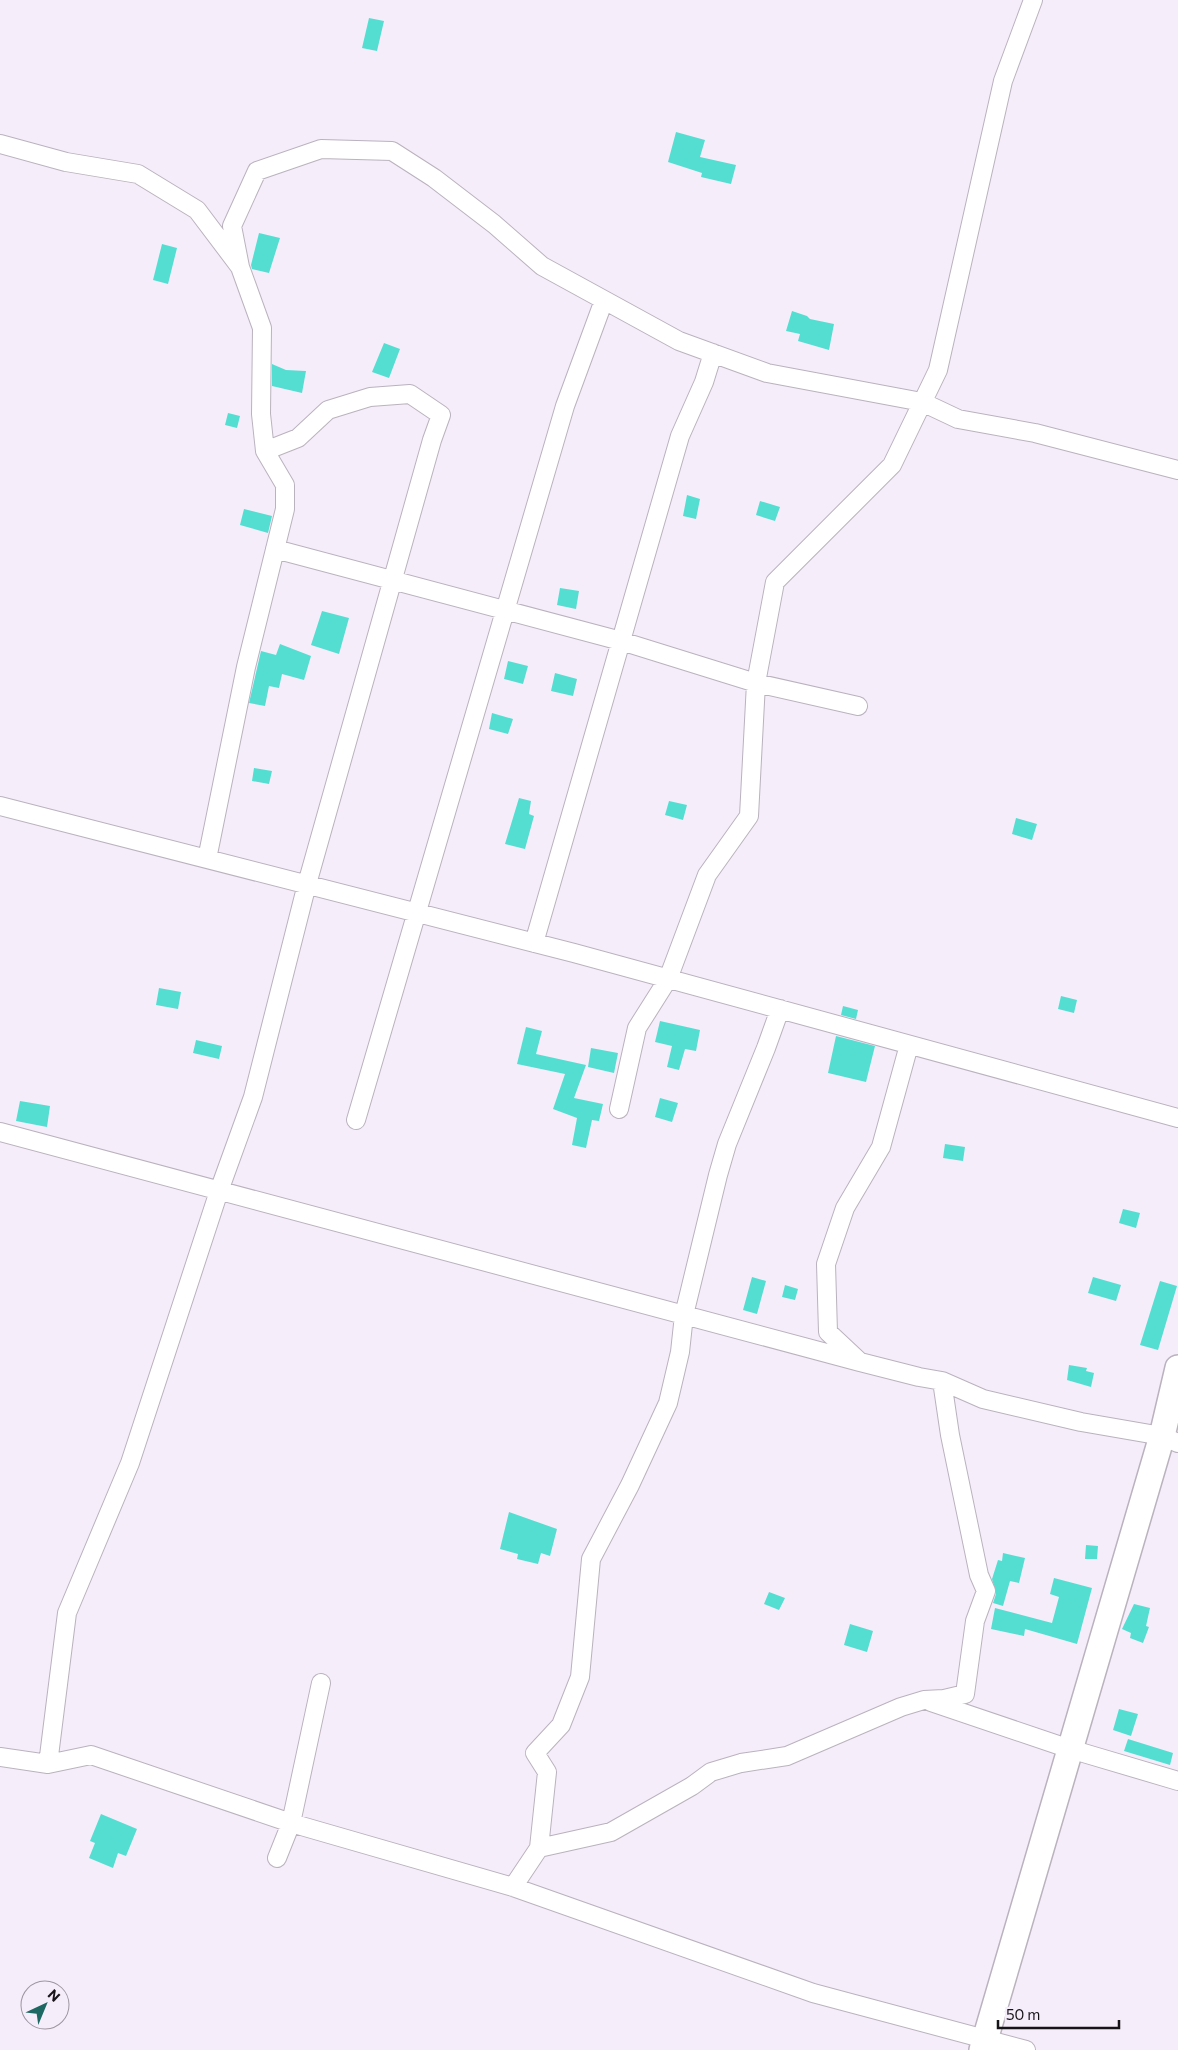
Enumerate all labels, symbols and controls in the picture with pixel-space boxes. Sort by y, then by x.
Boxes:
north arrow [20,1980,70,2030]
text: N [45,1986,64,2005]
scale bar [998,1998,1119,2030]
text: 50 m [1006,2005,1040,2023]

